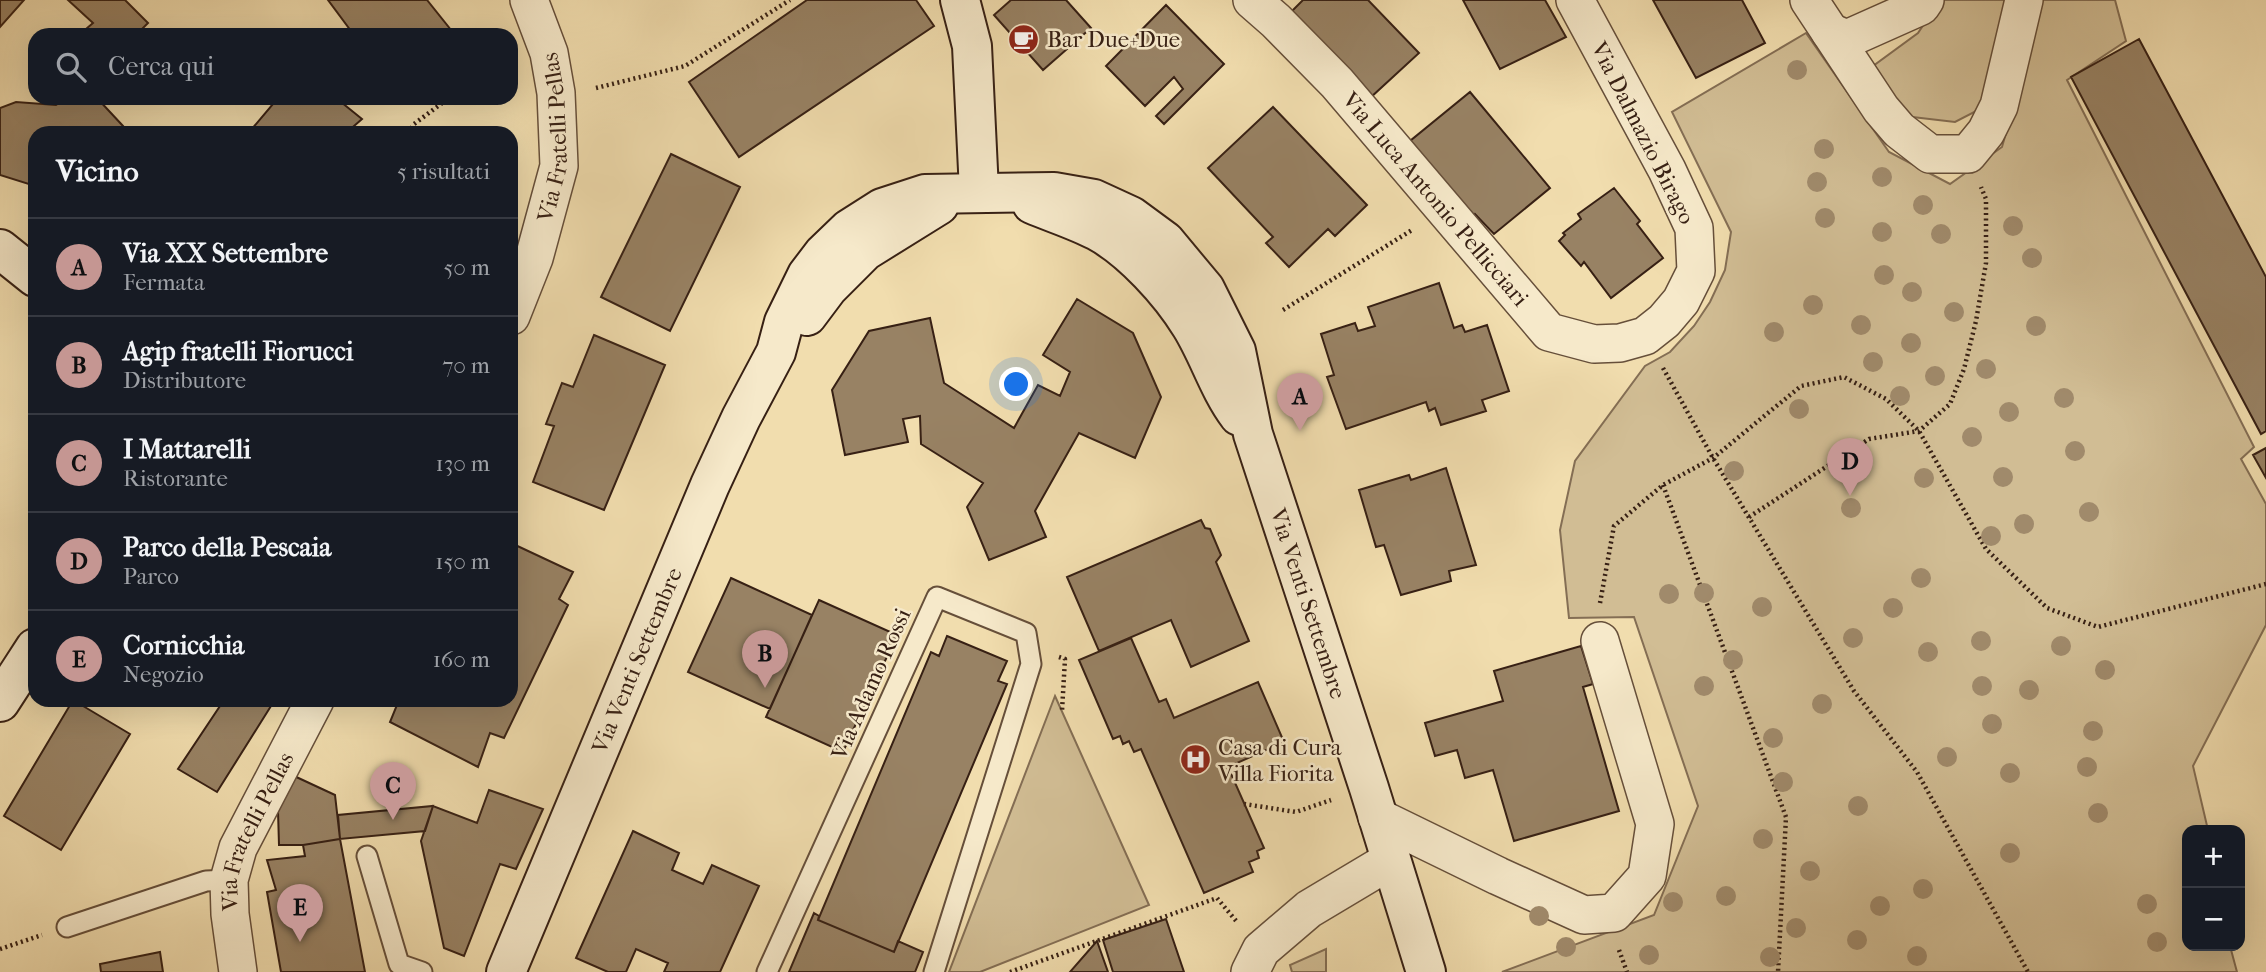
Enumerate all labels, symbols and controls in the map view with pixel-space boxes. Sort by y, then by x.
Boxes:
cafe icon: Bar Due+Due [1007,22,1041,56]
place label: Bar Due+Due [1047,26,1180,53]
search box [28,28,518,105]
street label: Via Dalmazio Birago [1585,36,1701,229]
icon: search [52,48,90,86]
text: Cerca qui [108,51,214,82]
street label: Via Fratelli Pellas [531,51,573,226]
street label: Via Luca Antonio Pellicciari [1336,86,1534,312]
text: Vicino [56,154,139,189]
text: 5 risultati [397,158,490,185]
text: Via XX Settembre [123,238,328,269]
text: A [72,254,86,281]
text: 50 m [443,254,490,281]
text: Fermata [123,269,205,296]
text: Agip fratelli Fiorucci [123,336,353,367]
text: B [72,352,86,379]
text: 70 m [442,352,490,379]
text: Distributore [123,367,246,394]
your location [999,367,1033,401]
pin: A [1277,373,1323,431]
text: I Mattarelli [123,434,251,465]
pin: D [1827,438,1873,496]
text: C [71,450,87,477]
text: 130 m [436,450,490,477]
text: Ristorante [123,465,228,492]
street label: Via Venti Settembre [1264,504,1352,702]
text: Parco della Pescaia [123,532,331,563]
text: D [70,548,88,575]
text: 150 m [435,548,490,575]
text: Parco [123,563,179,590]
street label: Via Venti Settembre [585,563,687,758]
street label: Via Adamo Rossi [825,604,917,765]
text: Cornicchia [123,630,244,661]
pin: B [742,630,788,688]
text: E [72,646,86,673]
text: 160 m [433,646,490,673]
text: Negozio [123,661,204,688]
place label: Casa di Cura Villa Fiorita [1217,734,1342,787]
hospital icon: Casa di Cura Villa Fiorita [1178,743,1212,777]
street label: Via Fratelli Pellas [215,747,299,912]
pin: C [370,762,416,820]
map controls [2182,825,2245,951]
button: + [2182,825,2245,888]
pin: E [277,884,323,942]
button: − [2182,888,2245,951]

